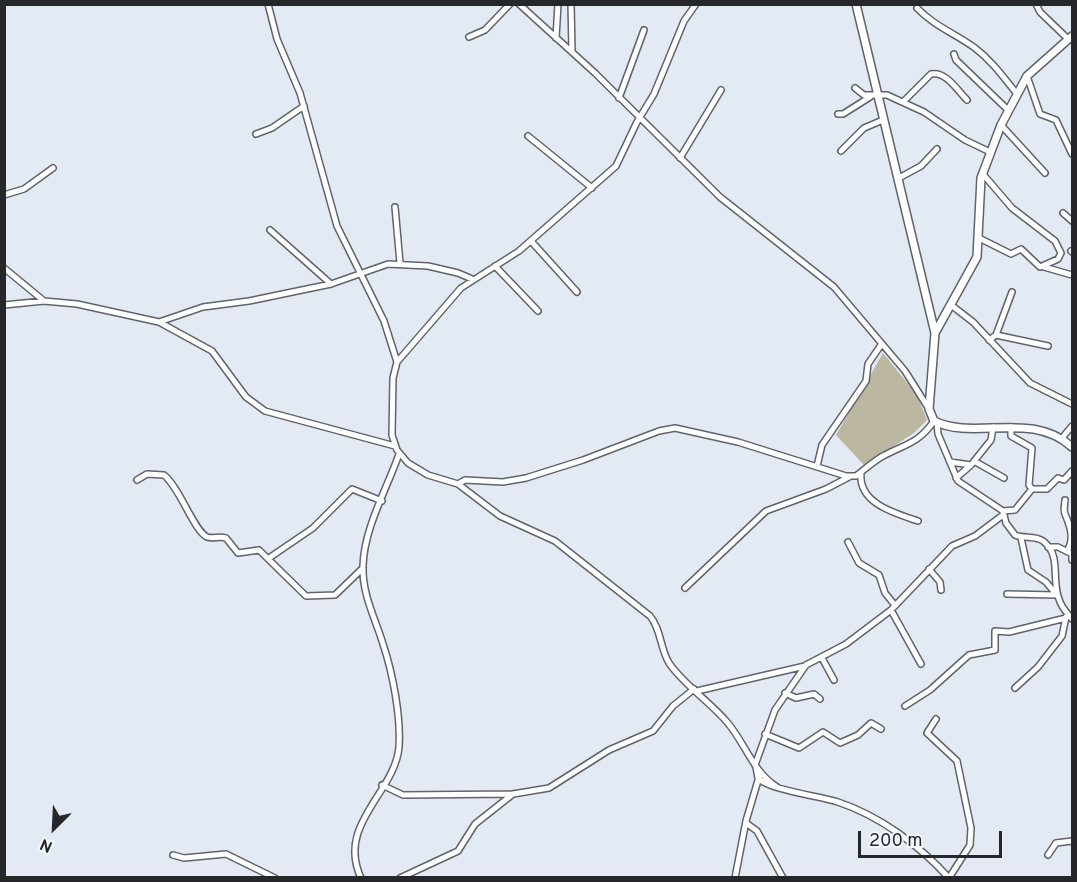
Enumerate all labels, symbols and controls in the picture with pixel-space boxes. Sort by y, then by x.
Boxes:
north arrow [24,798,84,858]
scale bar [861,819,1005,857]
text: 200 m [869,830,922,853]
text: N [37,833,56,856]

